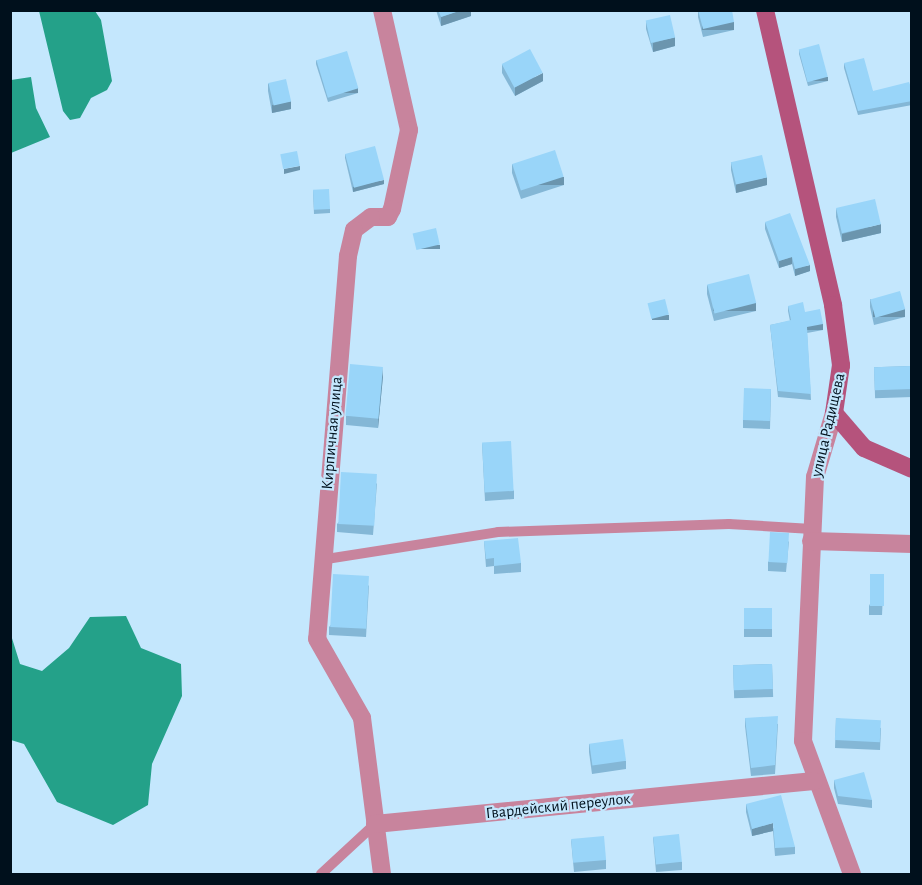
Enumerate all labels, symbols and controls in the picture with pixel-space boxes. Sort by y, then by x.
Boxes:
street label: улица Радищева [807,371,849,479]
street label: Кирпичная улица [317,376,347,490]
street label: Гвардейский переулок [485,789,631,823]

